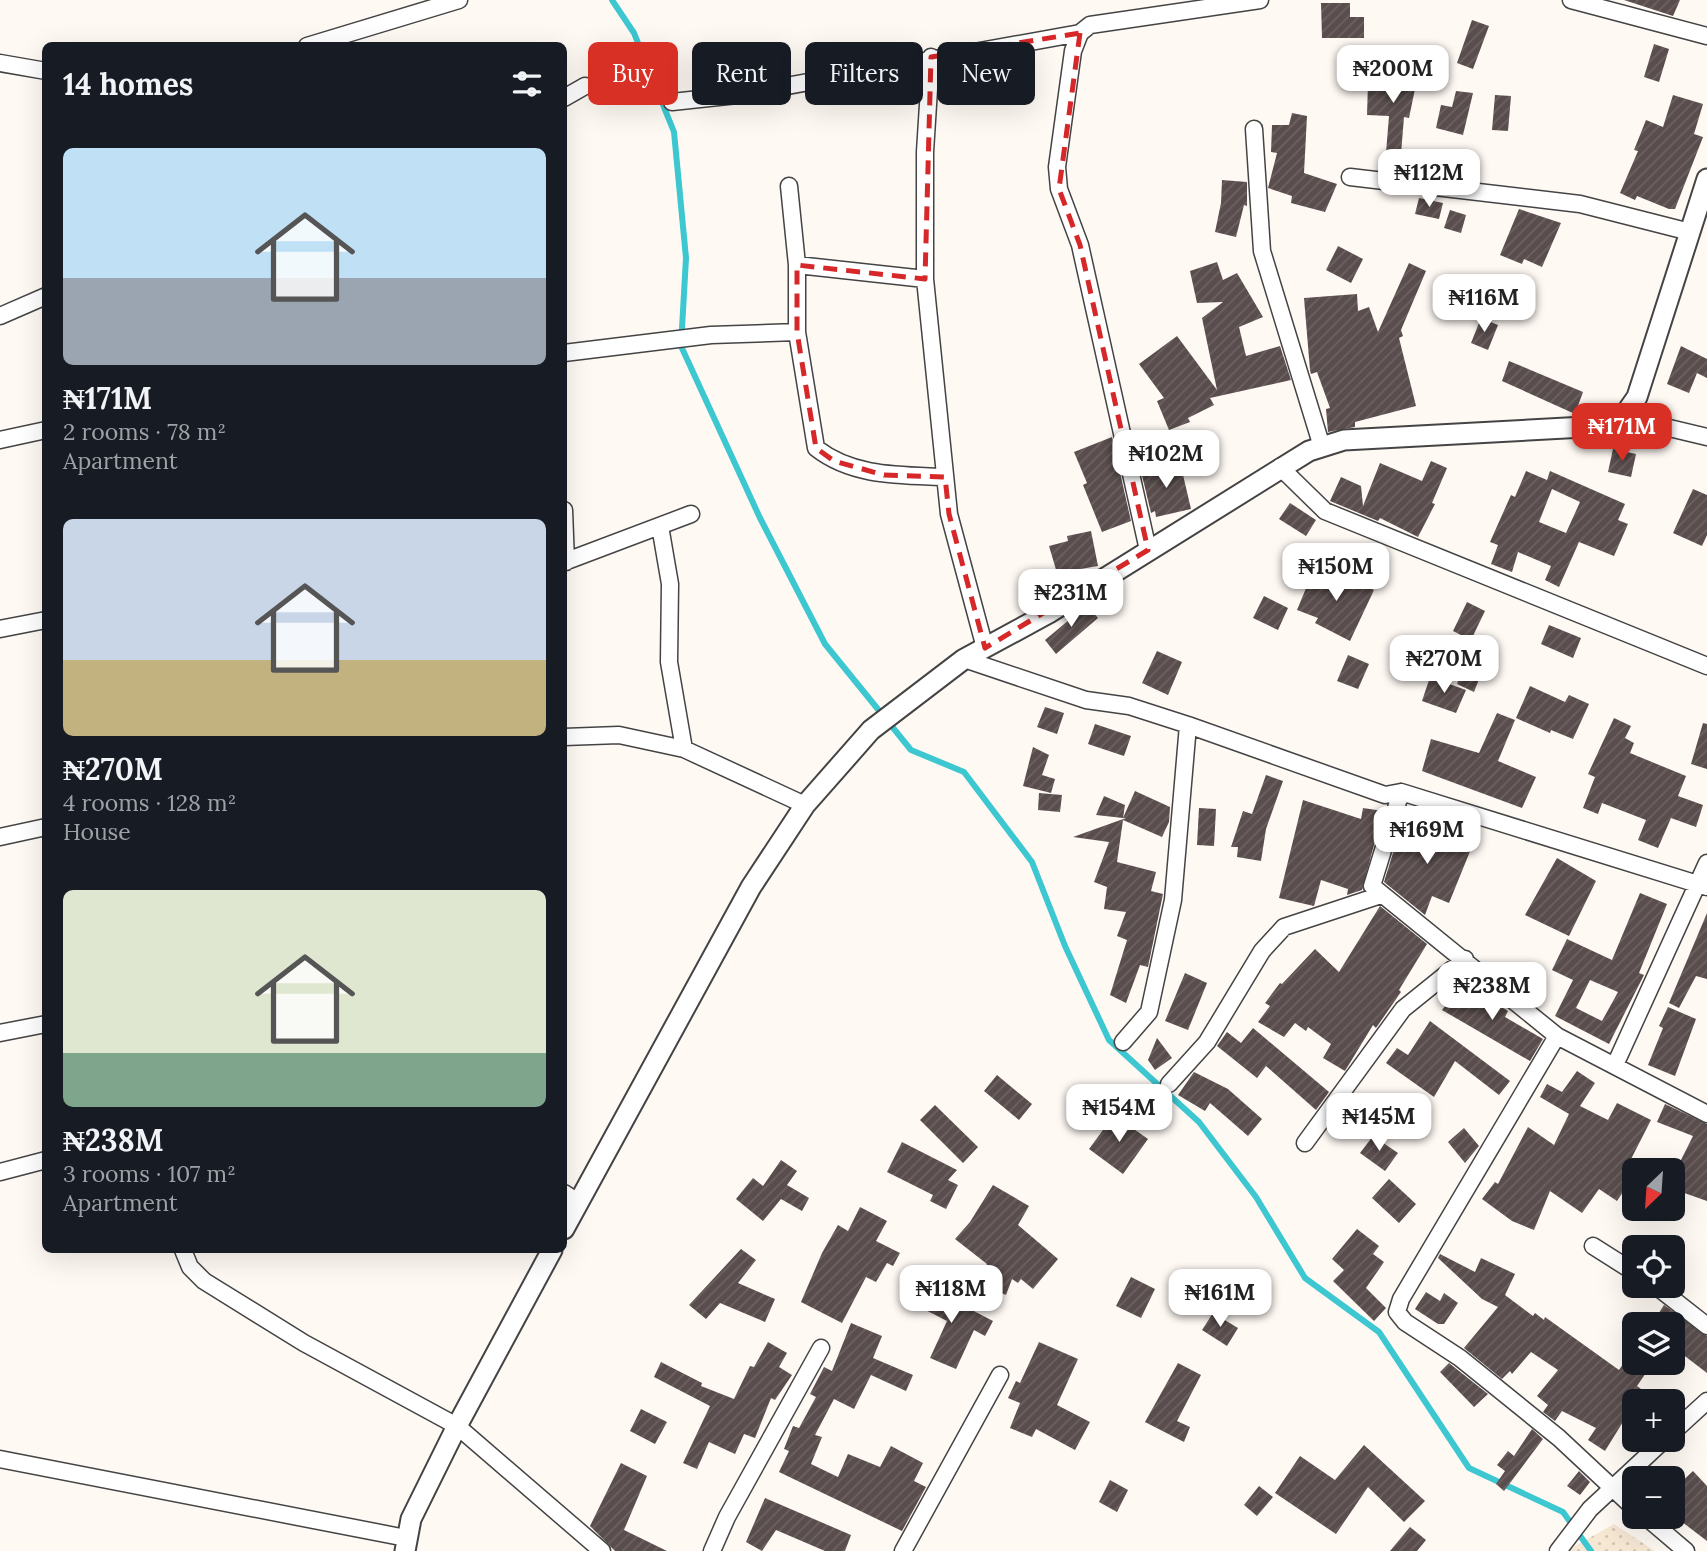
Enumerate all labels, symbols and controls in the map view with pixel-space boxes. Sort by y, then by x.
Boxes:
chip: Buy [588,42,678,105]
chip: Rent [692,42,791,105]
chip: Filters [805,42,923,105]
chip: New [937,42,1035,105]
pin: ₦200M [1344,46,1442,105]
text: ₦200M [1353,53,1433,82]
text: 14 homes [63,65,193,103]
icon: filters [508,65,546,103]
pin: ₦112M [1380,150,1478,209]
text: ₦112M [1394,157,1464,186]
icon: home [242,194,368,320]
pin: ₦116M [1435,274,1533,334]
text: ₦116M [1449,282,1519,311]
text: ₦171M [63,379,152,417]
pin: ₦171M [1573,404,1671,463]
text: ₦171M [1588,411,1656,440]
text: 2 rooms · 78 m² [63,417,226,446]
pin: ₦102M [1117,430,1215,490]
text: ₦102M [1128,438,1204,467]
text: Apartment [63,446,178,475]
pin: ₦150M [1287,544,1385,603]
text: ₦150M [1298,551,1374,580]
icon: home [242,565,368,691]
pin: ₦231M [1022,570,1120,629]
text: ₦231M [1034,577,1108,606]
pin: ₦270M [1395,636,1493,695]
text: ₦270M [1406,643,1482,672]
text: ₦270M [63,750,163,788]
text: 4 rooms · 128 m² [63,788,236,817]
pin: ₦169M [1378,806,1476,866]
text: ₦169M [1390,814,1464,843]
text: House [63,817,131,846]
icon: home [242,936,368,1062]
pin: ₦238M [1443,962,1541,1022]
text: ₦238M [1453,970,1531,999]
pin: ₦154M [1070,1084,1168,1144]
text: ₦154M [1082,1092,1156,1121]
pin: ₦145M [1330,1094,1428,1153]
text: ₦145M [1342,1101,1416,1130]
text: ₦238M [63,1121,164,1159]
north arrow [1622,1158,1685,1222]
map controls [1622,1158,1685,1529]
text: 3 rooms · 107 m² [63,1159,236,1188]
text: Apartment [63,1188,178,1217]
button: locate [1622,1235,1685,1298]
pin: ₦118M [902,1266,1000,1325]
pin: ₦161M [1171,1270,1269,1329]
text: ₦118M [916,1273,986,1302]
text: ₦161M [1185,1277,1255,1306]
button: layers [1622,1312,1685,1375]
button: + [1622,1389,1685,1452]
button: − [1622,1466,1685,1529]

